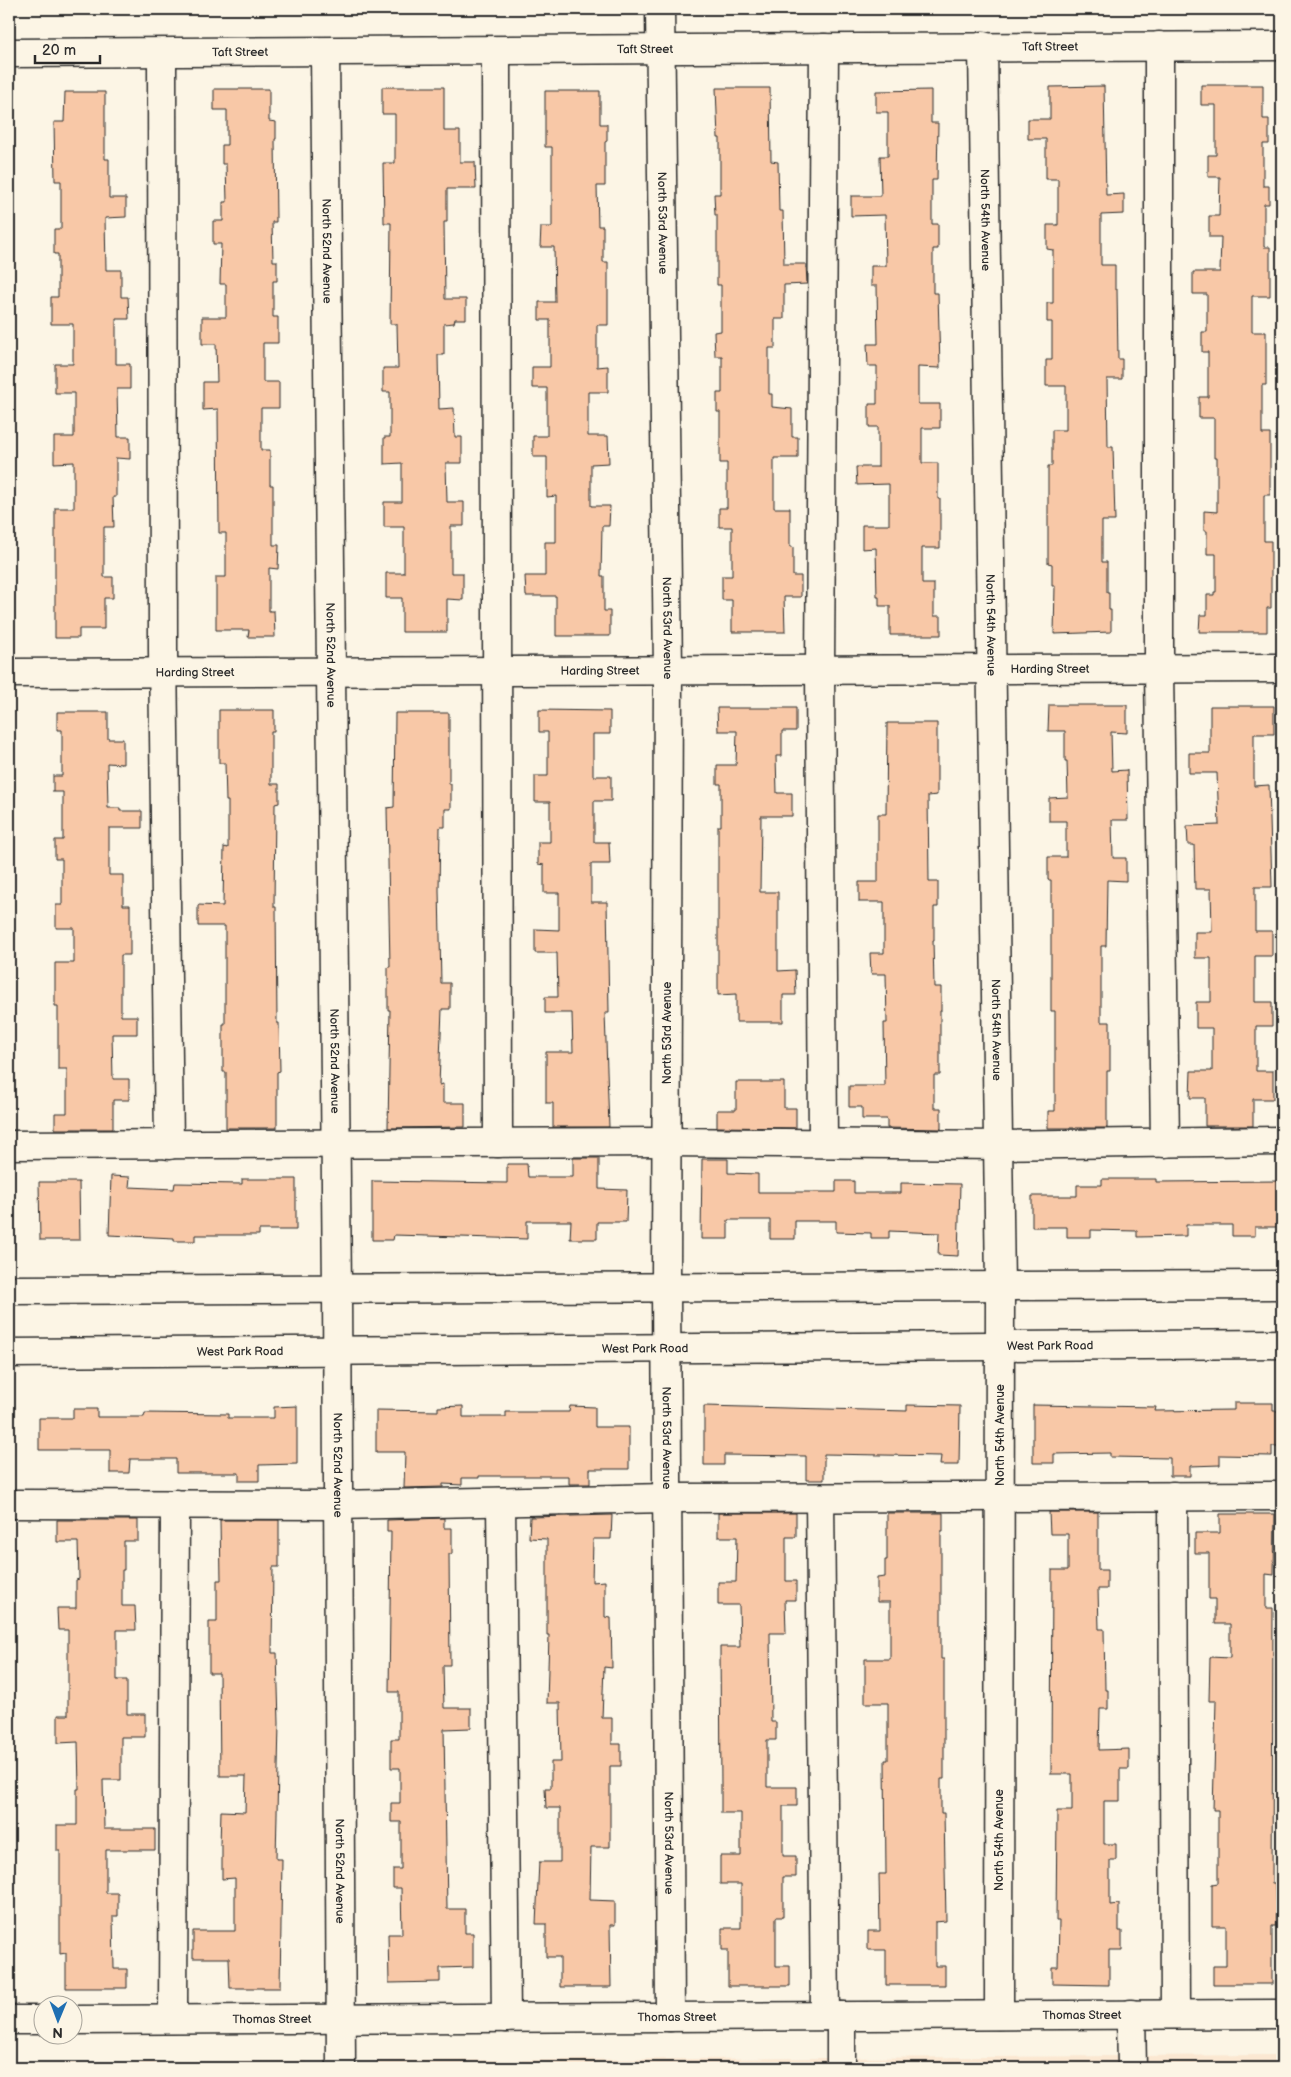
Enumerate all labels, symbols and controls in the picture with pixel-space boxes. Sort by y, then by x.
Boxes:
scale bar [35,32,100,64]
street label: Taft Street [1022,39,1078,55]
text: 20 m [42,41,76,60]
street label: Taft Street [617,42,673,57]
street label: Taft Street [212,45,268,60]
street label: North 54th Avenue [977,169,993,271]
street label: North 53rd Avenue [654,172,670,274]
street label: North 52nd Avenue [318,198,334,304]
street label: North 54th Avenue [982,574,999,676]
street label: North 53rd Avenue [659,576,675,679]
street label: North 52nd Avenue [322,602,338,708]
street label: Harding Street [1010,662,1090,677]
street label: Harding Street [560,664,640,679]
street label: Harding Street [155,665,235,680]
street label: North 54th Avenue [988,979,1004,1081]
street label: North 53rd Avenue [660,982,675,1084]
street label: North 52nd Avenue [326,1008,342,1114]
street label: West Park Road [1007,1338,1093,1354]
street label: West Park Road [602,1341,689,1357]
street label: West Park Road [197,1344,284,1360]
street label: North 54th Avenue [993,1384,1008,1486]
street label: North 53rd Avenue [659,1387,674,1489]
street label: North 52nd Avenue [330,1412,345,1518]
street label: North 54th Avenue [992,1789,1007,1891]
street label: North 53rd Avenue [661,1792,676,1894]
street label: North 52nd Avenue [332,1818,347,1924]
north arrow [32,1994,82,2044]
street label: Thomas Street [1042,2008,1122,2023]
street label: Thomas Street [637,2010,717,2025]
street label: Thomas Street [232,2012,312,2027]
text: N [52,2024,63,2041]

